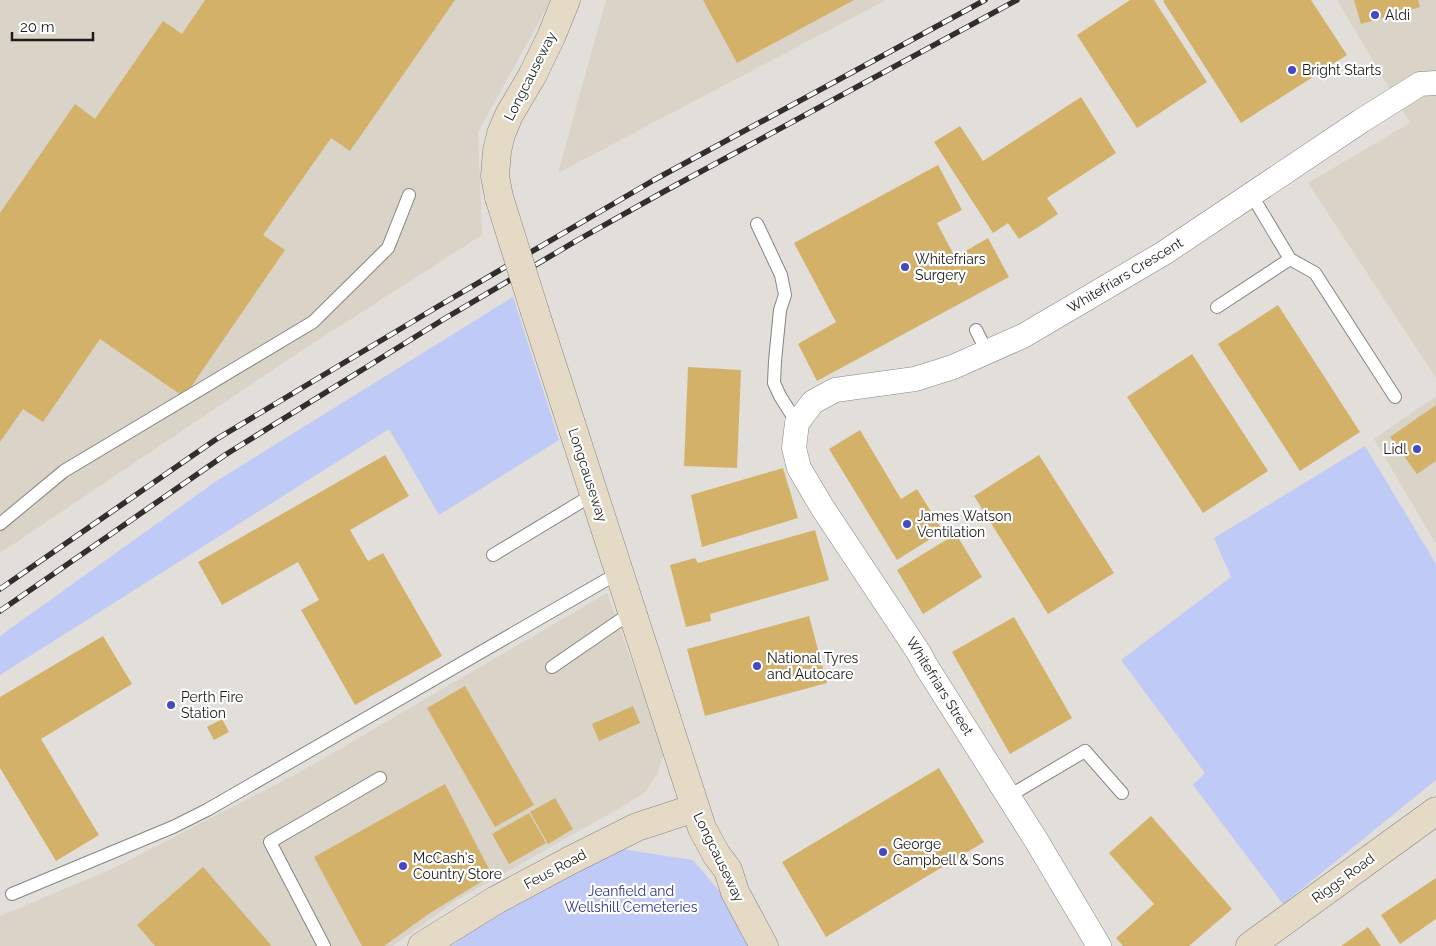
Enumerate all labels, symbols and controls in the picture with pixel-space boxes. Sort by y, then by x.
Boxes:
place label: Aldi [1385,7,1410,23]
marker: Aldi [1369,9,1381,21]
scale bar [12,10,94,42]
text: 20 m [20,18,55,36]
street label: Longcauseway [501,28,560,123]
place label: Bright Starts [1302,62,1382,78]
marker: Bright Starts [1286,64,1298,76]
street label: Whitefriars Crescent [1064,234,1186,316]
place label: Whitefriars Surgery [915,251,986,283]
marker: Whitefriars Surgery [899,261,911,273]
street label: Longcauseway [565,426,611,524]
place label: Lidl [1383,441,1407,457]
marker: Lidl [1411,443,1423,455]
place label: James Watson Ventilation [917,508,1012,540]
marker: James Watson Ventilation [901,518,913,530]
street label: Whitefriars Street [903,634,977,738]
place label: National Tyres and Autocare [767,650,859,682]
marker: National Tyres and Autocare [751,660,763,672]
place label: Perth Fire Station [181,689,243,721]
marker: Perth Fire Station [165,699,177,711]
street label: Longcauseway [690,810,748,905]
place label: George Campbell & Sons [893,836,1004,868]
street label: Feus Road [521,846,589,892]
marker: George Campbell & Sons [877,846,889,858]
place label: McCash's Country Store [413,850,502,882]
street label: Riggs Road [1309,850,1377,906]
marker: McCash's Country Store [397,860,409,872]
park label: Jeanfield and Wellshill Cemeteries [565,883,698,915]

